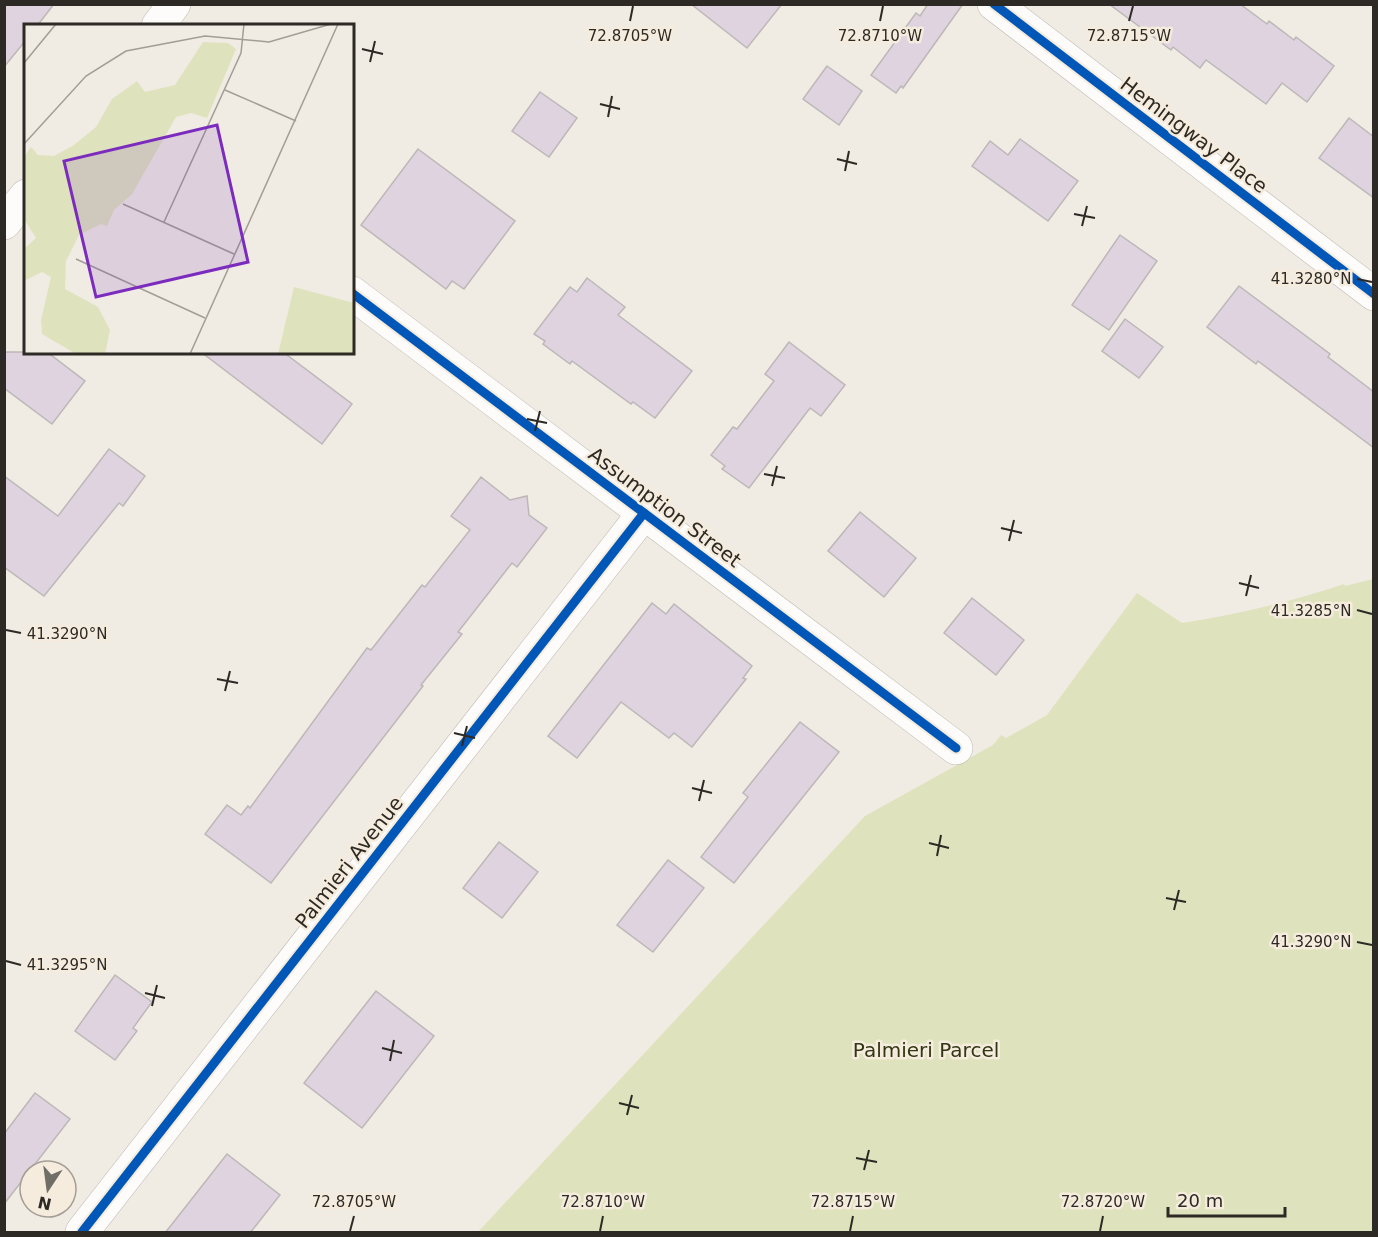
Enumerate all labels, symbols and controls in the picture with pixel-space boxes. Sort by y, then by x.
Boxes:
inset map [24,24,354,354]
text: 72.8705°W [588,27,672,45]
text: 72.8710°W [838,27,922,45]
text: 72.8715°W [1087,27,1171,45]
street label: Hemingway Place [1116,72,1272,198]
text: 41.3280°N [1271,270,1351,288]
street label: Assumption Street [584,442,746,572]
text: 41.3285°N [1271,602,1351,620]
text: 41.3290°N [27,625,107,643]
street label: Palmieri Avenue [290,791,408,933]
text: 41.3290°N [1271,933,1351,951]
text: 41.3295°N [27,956,107,974]
park label: Palmieri Parcel [853,1038,999,1062]
north arrow [18,1159,78,1219]
scale bar [1168,1180,1285,1218]
text: 20 m [1177,1190,1223,1211]
text: N [36,1192,53,1214]
text: 72.8705°W [312,1193,396,1211]
text: 72.8710°W [561,1193,645,1211]
text: 72.8715°W [811,1193,895,1211]
text: 72.8720°W [1061,1193,1145,1211]

